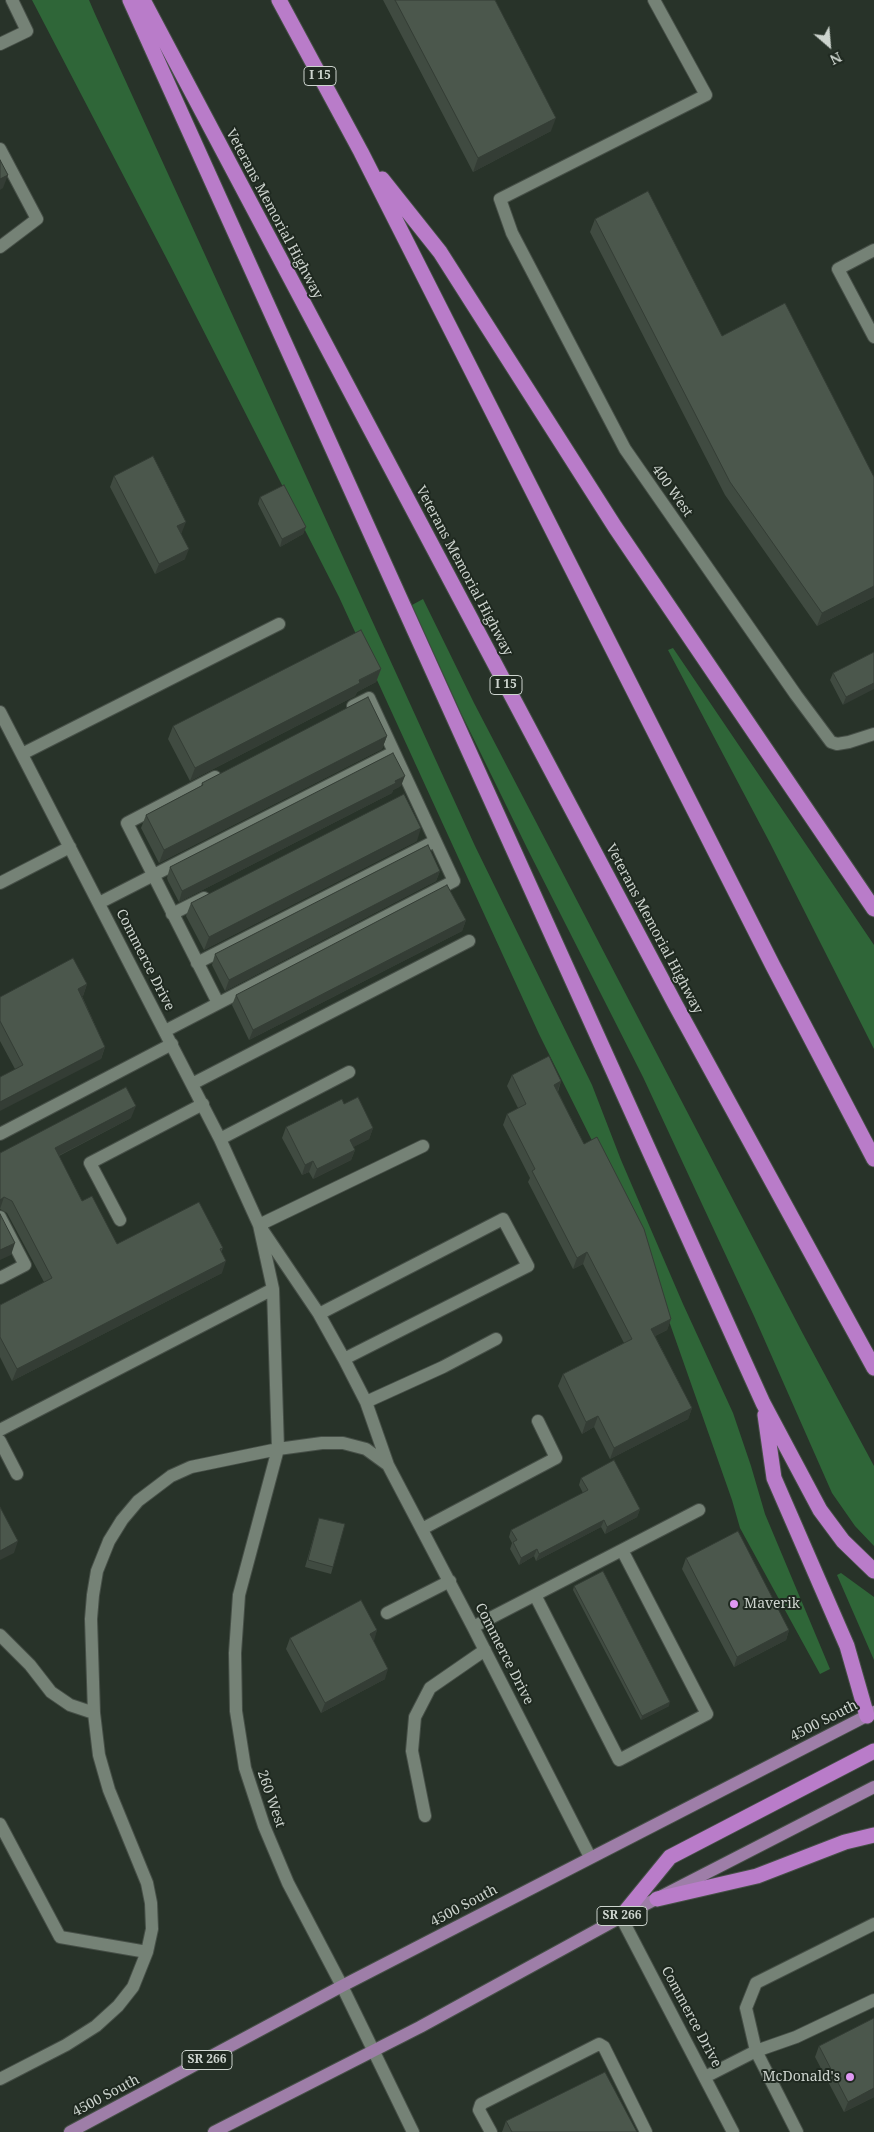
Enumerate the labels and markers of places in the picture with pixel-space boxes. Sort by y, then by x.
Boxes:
place label: Maverik [744,1596,800,1612]
marker: Maverik [728,1598,740,1610]
place label: McDonald's [762,2069,840,2085]
marker: McDonald's [844,2071,856,2083]

